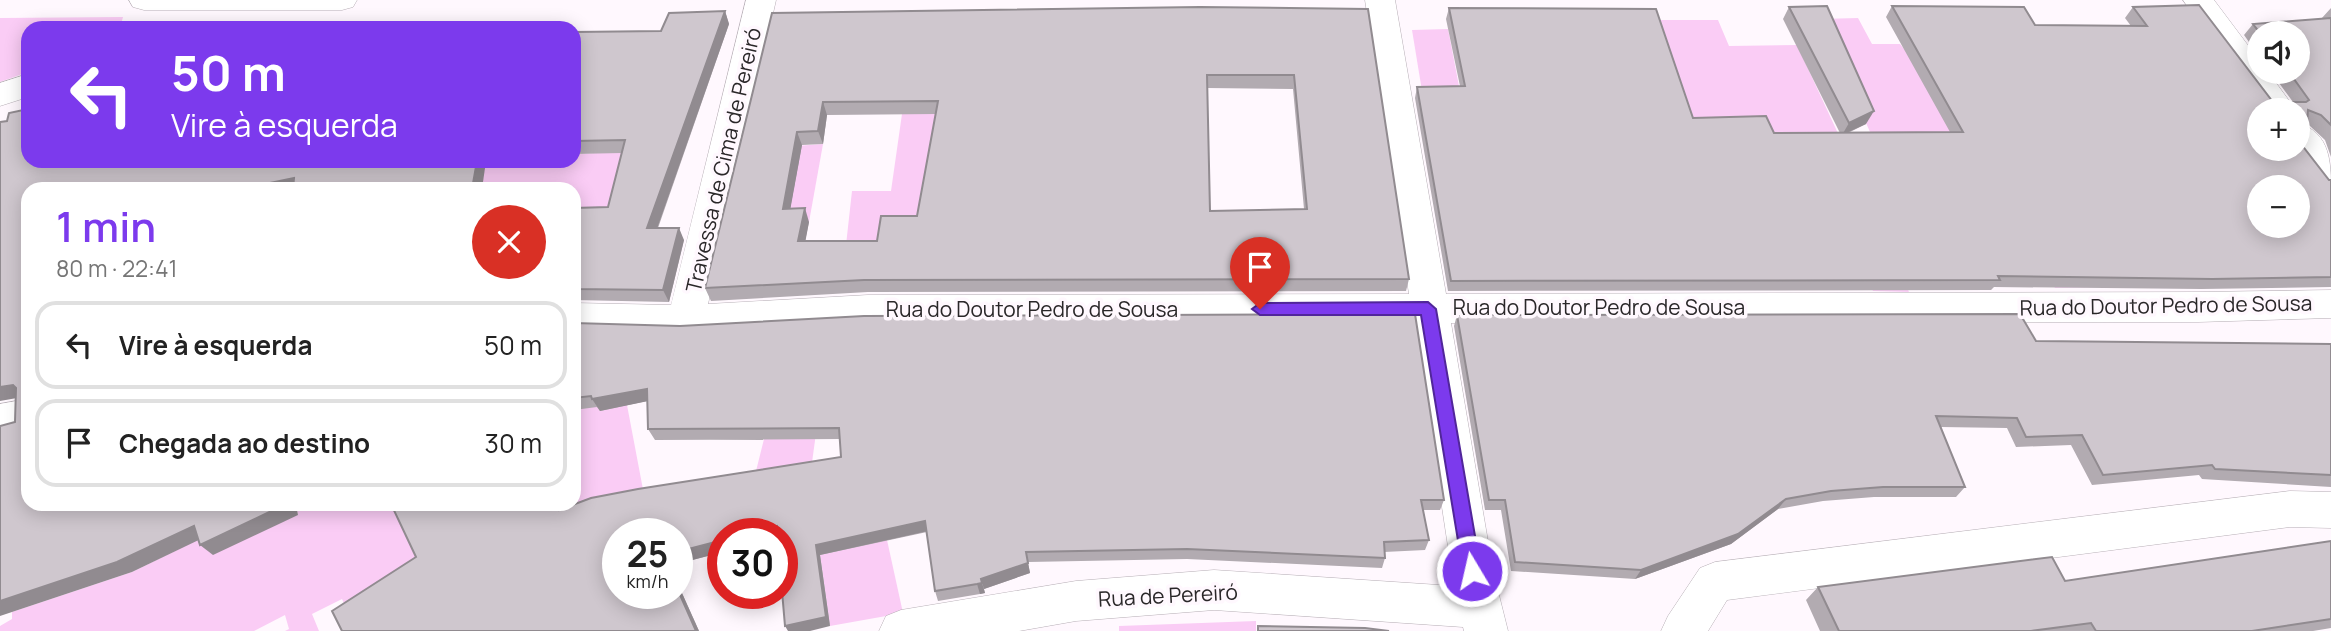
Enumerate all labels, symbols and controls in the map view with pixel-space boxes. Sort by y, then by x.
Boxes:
map controls [2247,21,2310,238]
button: sound [2247,21,2310,84]
street label: Travessa de Cima de Pereiró [679,25,767,295]
text: 50 m [171,39,286,106]
icon: left [56,49,147,140]
button: + [2247,98,2310,161]
text: Vire à esquerda [171,103,398,147]
button: − [2247,175,2310,238]
text: 1 min [56,197,156,255]
button: close [472,205,546,279]
pin [1230,237,1290,309]
icon: arrive [1241,248,1279,286]
text: 80 m · 22:41 [56,252,178,284]
street label: Rua do Doutor Pedro de Sousa [2019,288,2313,322]
street label: Rua do Doutor Pedro de Sousa [1453,293,1745,321]
street label: Rua do Doutor Pedro de Sousa [886,295,1178,323]
icon: left [60,326,98,364]
text: Vire à esquerda [119,327,312,363]
text: 50 m [484,327,542,363]
icon: arrive [60,424,98,462]
text: Chegada ao destino [119,425,370,461]
text: 30 m [485,425,542,461]
speed limit sign: 30 [707,518,798,609]
text: 25 [627,530,668,578]
position arrow [1435,534,1509,608]
text: km/h [627,569,668,593]
street label: Rua de Pereiró [1097,577,1238,613]

